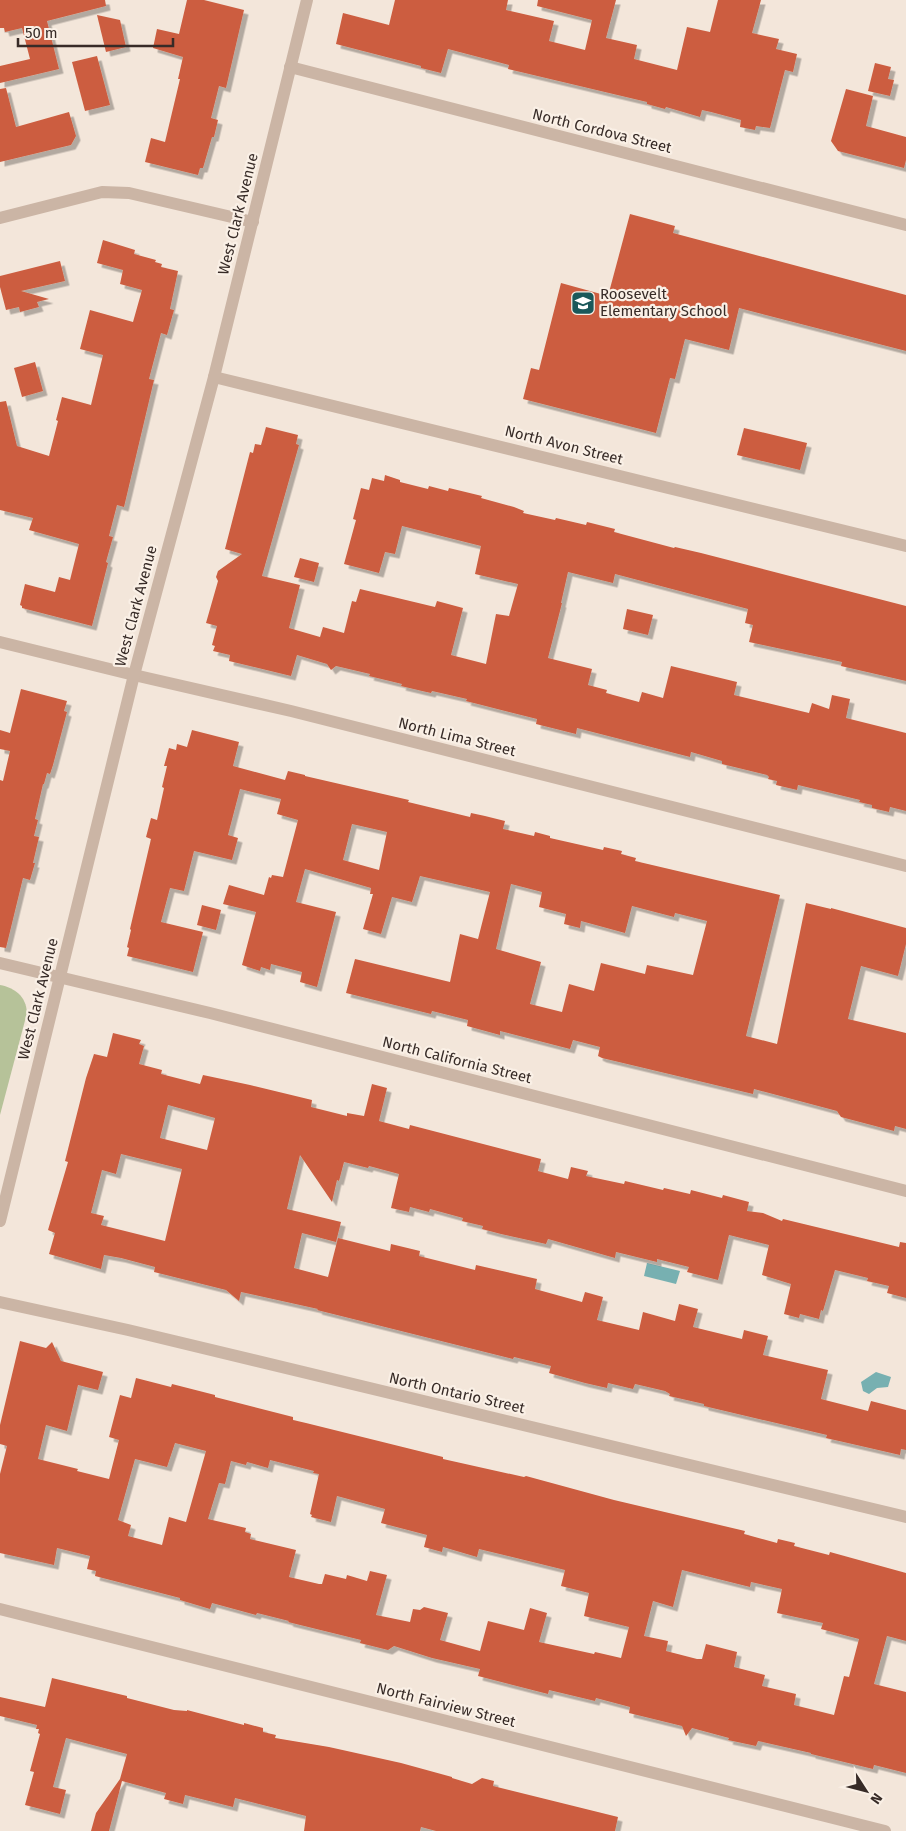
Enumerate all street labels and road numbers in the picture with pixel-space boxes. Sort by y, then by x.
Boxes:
street label: North Cordova Street [531,105,674,157]
street label: West Clark Avenue [214,151,262,277]
street label: North Avon Street [503,422,625,469]
street label: West Clark Avenue [111,543,161,669]
street label: North Lima Street [396,714,518,760]
street label: West Clark Avenue [14,936,62,1062]
street label: North California Street [381,1033,534,1087]
street label: North Ontario Street [387,1369,527,1418]
street label: North Fairview Street [375,1679,518,1731]

